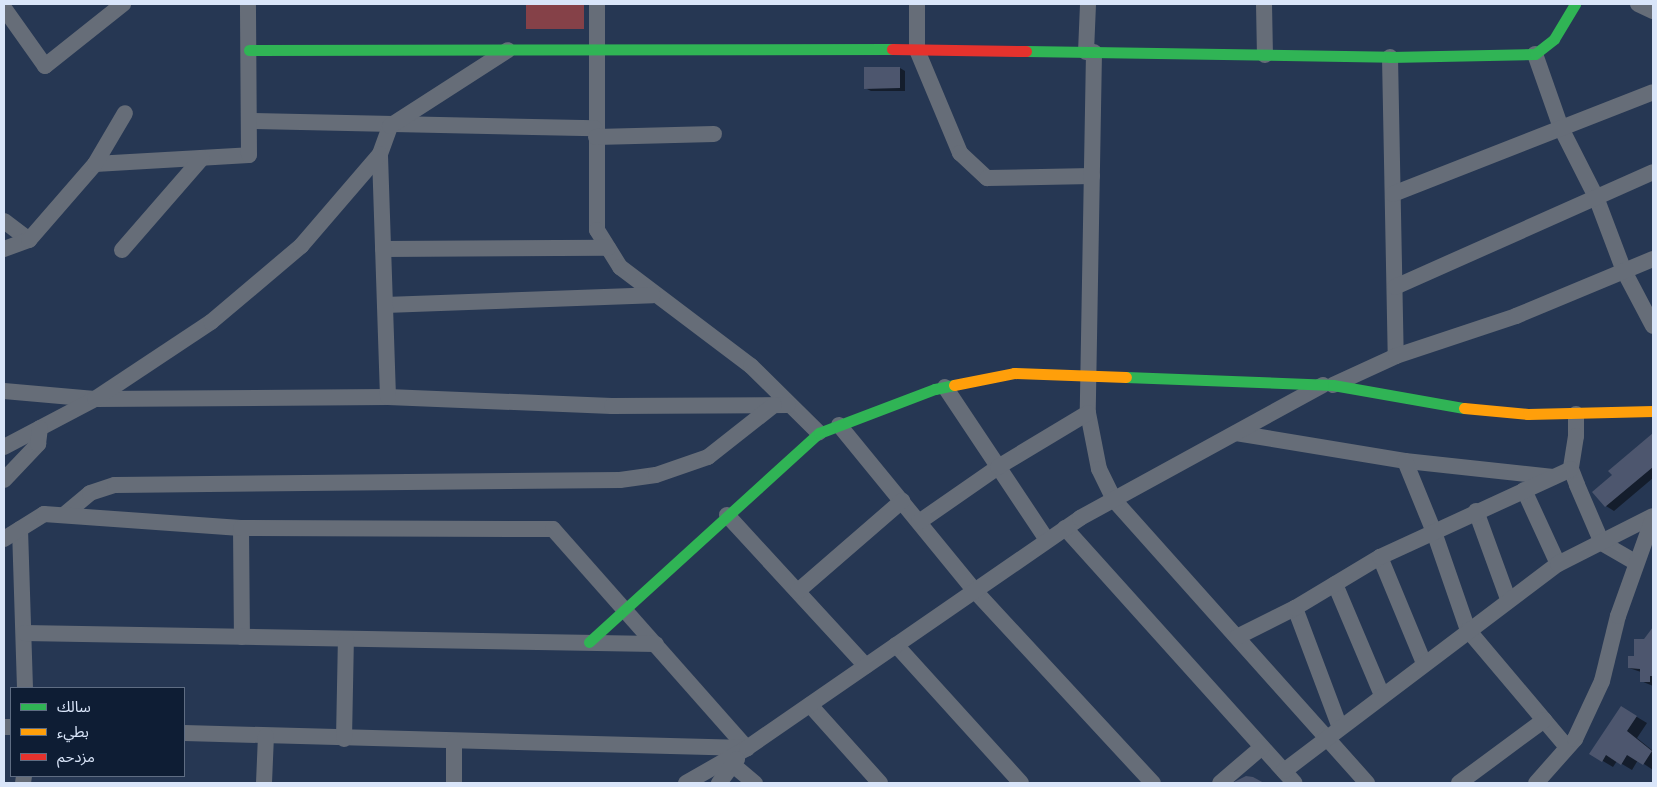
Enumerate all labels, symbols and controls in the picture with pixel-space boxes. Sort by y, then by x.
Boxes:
legend [10,687,185,777]
text: سالك [57,700,91,715]
text: بطيء [57,725,89,740]
text: مزدحم [57,750,95,765]

